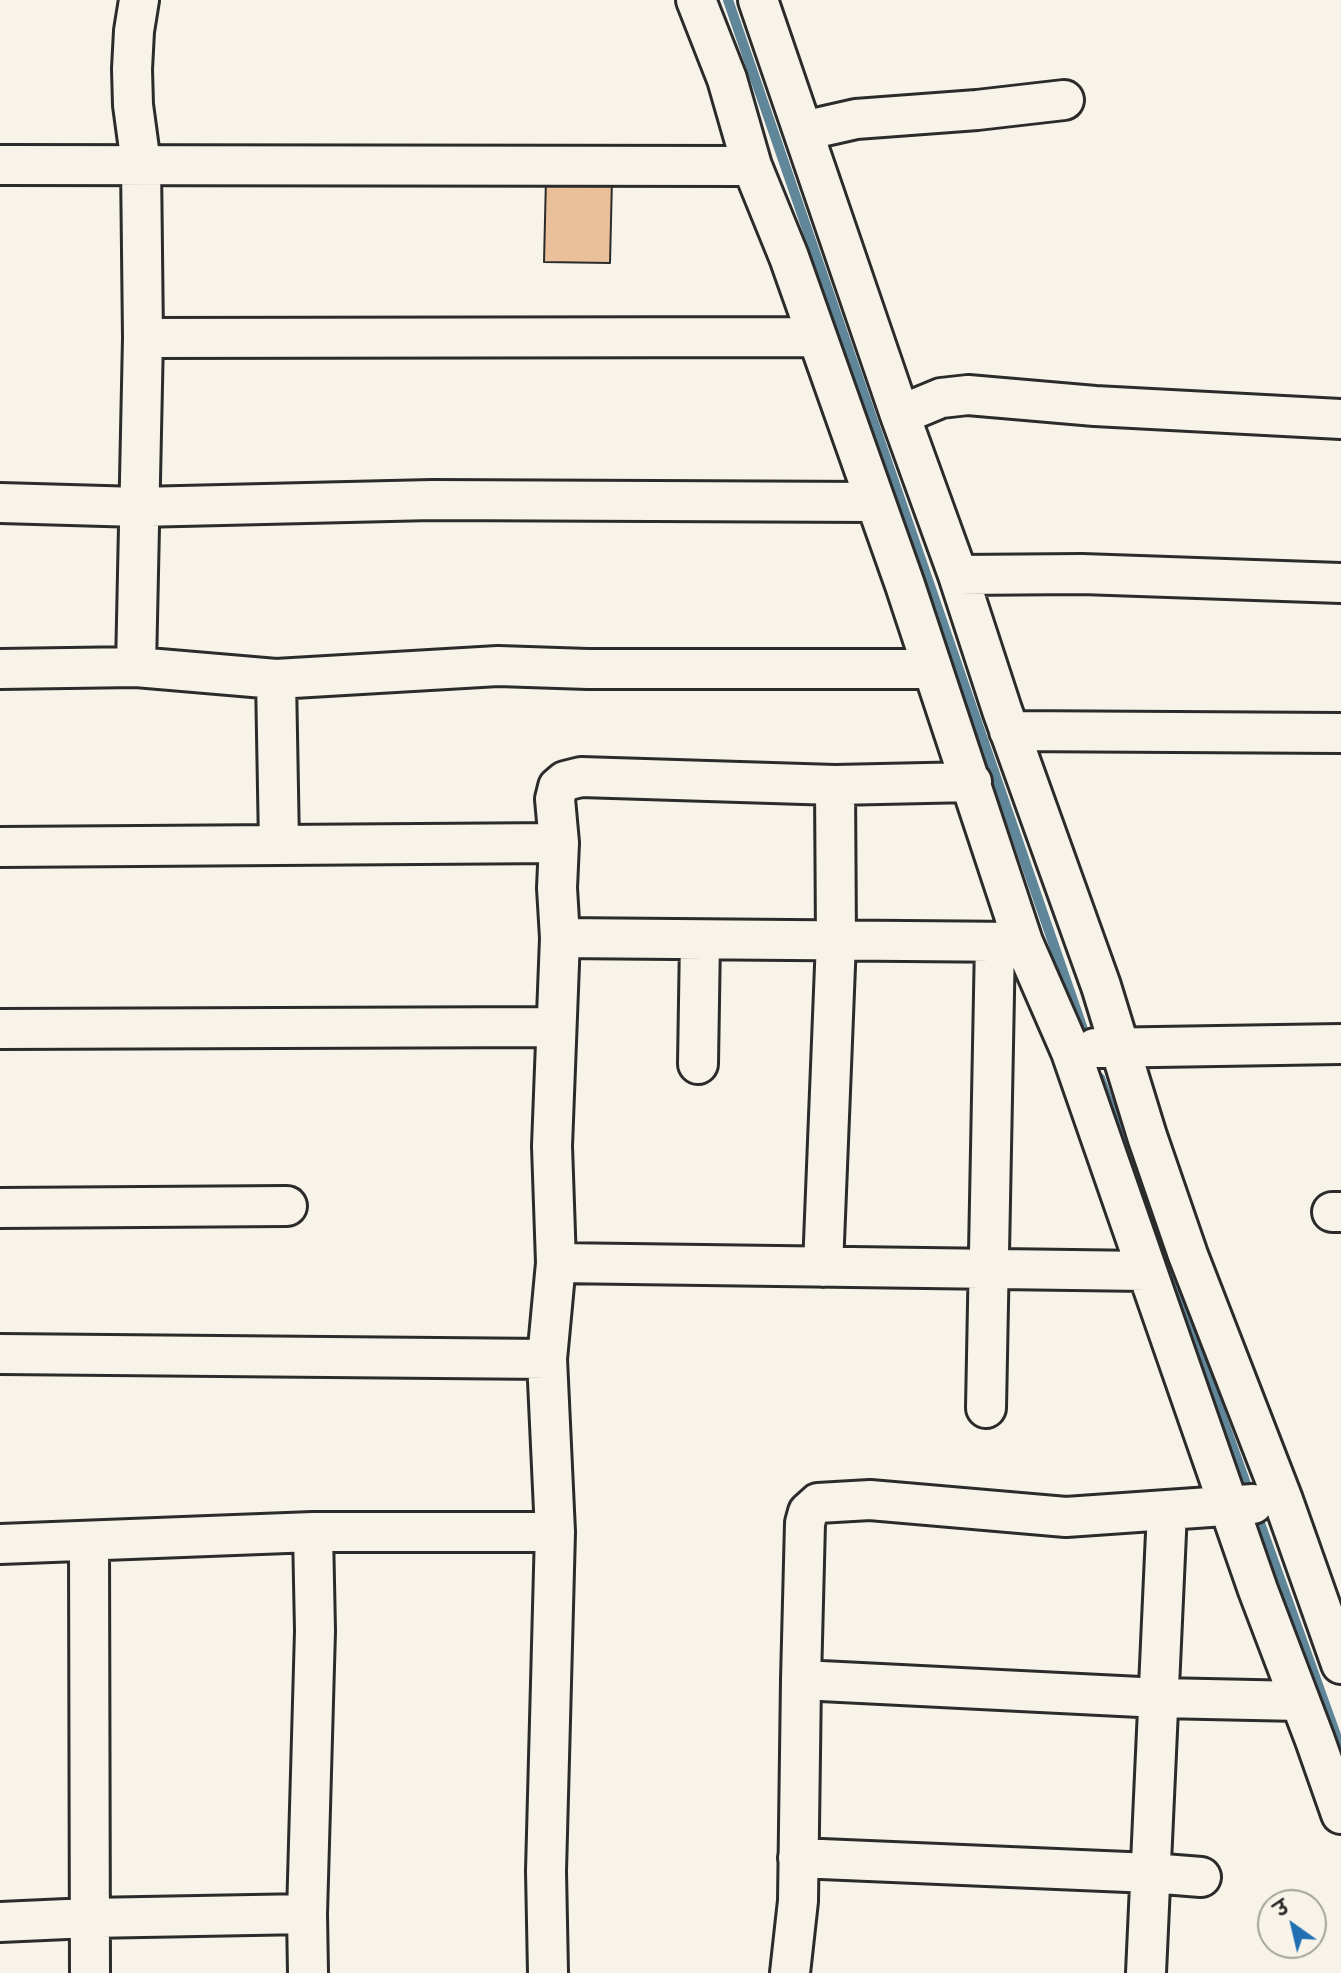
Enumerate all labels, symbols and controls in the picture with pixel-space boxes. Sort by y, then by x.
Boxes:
north arrow [1257,1889,1327,1959]
text: उ [1269,1895,1293,1922]

